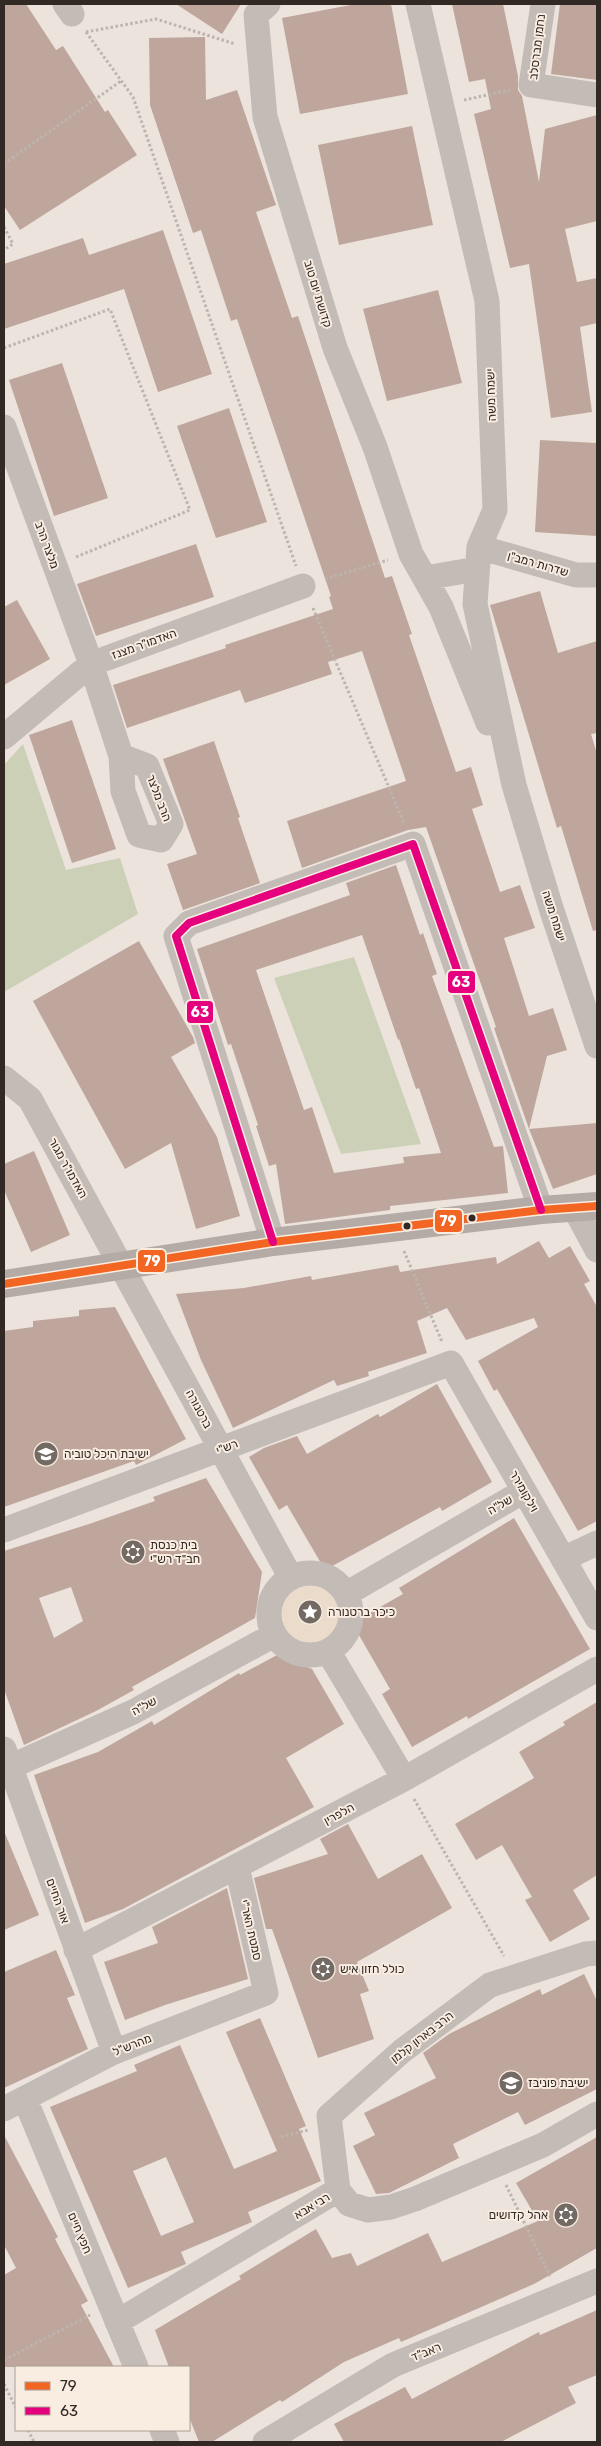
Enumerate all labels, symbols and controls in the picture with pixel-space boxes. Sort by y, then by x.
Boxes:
street label: נחמן מברסלב [526,13,548,81]
street label: קדושת יום טוב [301,259,335,329]
street label: ישמח משה [483,368,499,422]
street label: מלצר הרב [32,519,62,571]
street label: שדרות רמב"ן [506,549,570,579]
street label: האדמו"ר מצנז [110,626,178,662]
street label: הרב מלצר [144,772,174,824]
street label: ישמח משה [539,889,569,943]
line badge: 63 [447,970,476,994]
text: 63 [452,974,470,991]
line badge: 63 [186,1000,214,1024]
text: 63 [191,1004,209,1021]
street label: האדמו"ר מגור [46,1135,90,1201]
line badge: 79 [434,1209,463,1233]
text: 79 [440,1213,457,1230]
unlabelled marker [467,1213,477,1223]
unlabelled marker [402,1221,412,1231]
line badge: 79 [137,1249,166,1273]
text: 79 [144,1253,161,1270]
street label: ברטנורה [183,1387,215,1431]
street label: רש"י [214,1436,240,1458]
school or university icon: ישיבת היכל טוביה [33,1441,59,1467]
place label: ישיבת היכל טוביה [64,1447,149,1461]
street label: וילקומירר [507,1468,541,1514]
street label: של"ה [485,1492,515,1518]
place label: בית כנסת חב"ד רש"י [150,1538,200,1566]
synagogue icon: בית כנסת חב"ד רש"י [120,1539,146,1565]
place icon: כיכר ברטנורה [297,1599,323,1625]
place label: כיכר ברטנורה [328,1605,395,1619]
street label: של"ה [129,1694,159,1718]
street label: הלפרין [321,1800,357,1828]
street label: אור החיים [43,1877,73,1925]
street label: סמטת האר"י [237,1898,265,1962]
synagogue icon: כולל חזון איש [310,1956,336,1982]
place label: כולל חזון איש [340,1962,405,1976]
street label: הרב בארון קלמן [388,2008,456,2066]
street label: מהרש"ל [111,2031,153,2059]
school or university icon: ישיבת פוניבז [498,2070,524,2096]
place label: ישיבת פוניבז [528,2076,588,2090]
street label: רבי אבא [292,2190,332,2222]
synagogue icon: אהל קדושים [553,2202,579,2228]
place label: אהל קדושים [489,2208,548,2222]
street label: חפץ חיים [65,2210,95,2256]
street label: ראב"ד [409,2340,443,2364]
legend [15,2366,190,2431]
text: 79 [60,2377,77,2395]
text: 63 [60,2402,78,2420]

